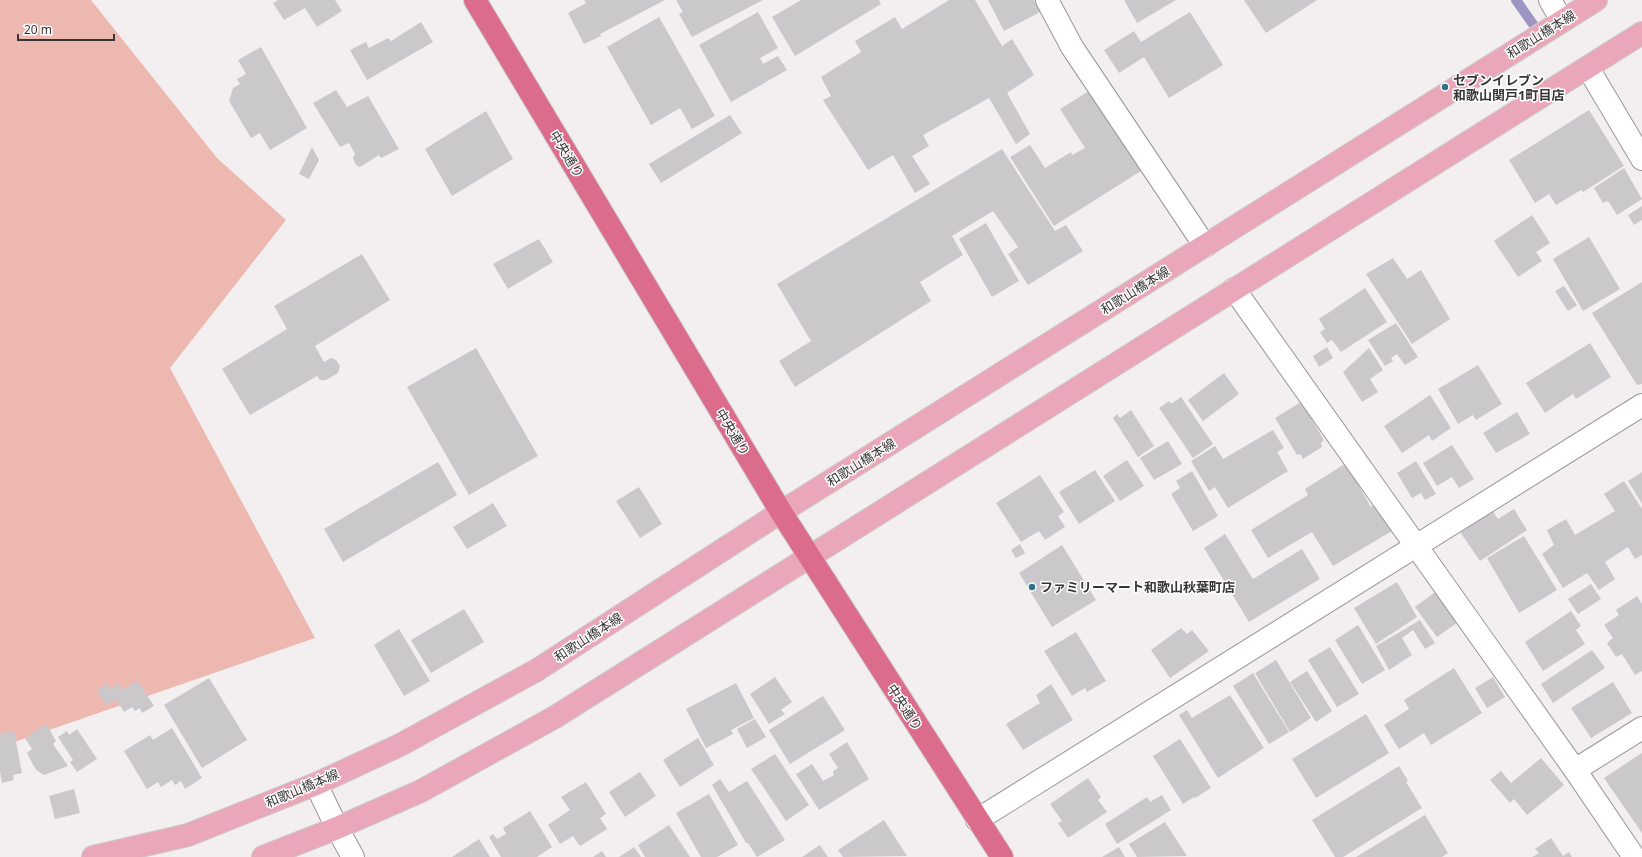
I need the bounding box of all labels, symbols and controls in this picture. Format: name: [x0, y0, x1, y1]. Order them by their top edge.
street label: 和歌山橋本線: [1503, 6, 1579, 62]
scale bar: [18, 16, 114, 42]
text: 20 m: [24, 21, 52, 38]
place label: セブンイレブン 和歌山関戸1町目店: [1453, 71, 1564, 104]
marker: セブンイレブン 和歌山関戸1町目店: [1440, 82, 1450, 92]
street label: 中央通り: [546, 127, 588, 181]
street label: 和歌山橋本線: [1097, 262, 1173, 318]
street label: 中央通り: [712, 405, 754, 459]
street label: 和歌山橋本線: [823, 434, 899, 490]
place label: ファミリーマート和歌山秋葉町店: [1040, 578, 1235, 596]
marker: ファミリーマート和歌山秋葉町店: [1027, 582, 1037, 592]
street label: 和歌山橋本線: [550, 608, 626, 666]
street label: 中央通り: [883, 680, 927, 734]
street label: 和歌山橋本線: [263, 764, 341, 812]

